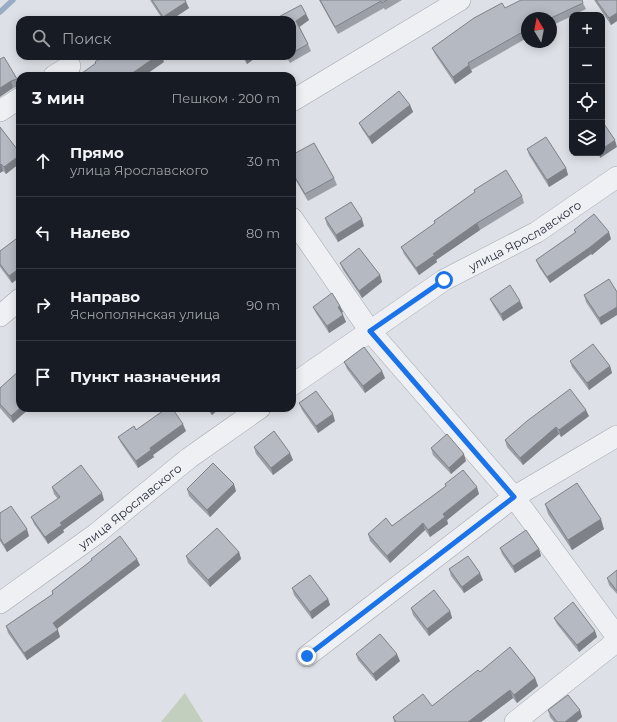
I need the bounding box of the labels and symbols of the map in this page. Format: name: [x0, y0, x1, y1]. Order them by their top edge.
north arrow: [521, 12, 557, 48]
street label: улица Ярославского: [465, 196, 584, 274]
route start: [435, 271, 453, 289]
street label: улица Ярославского: [74, 460, 184, 552]
route end: [298, 647, 316, 665]

